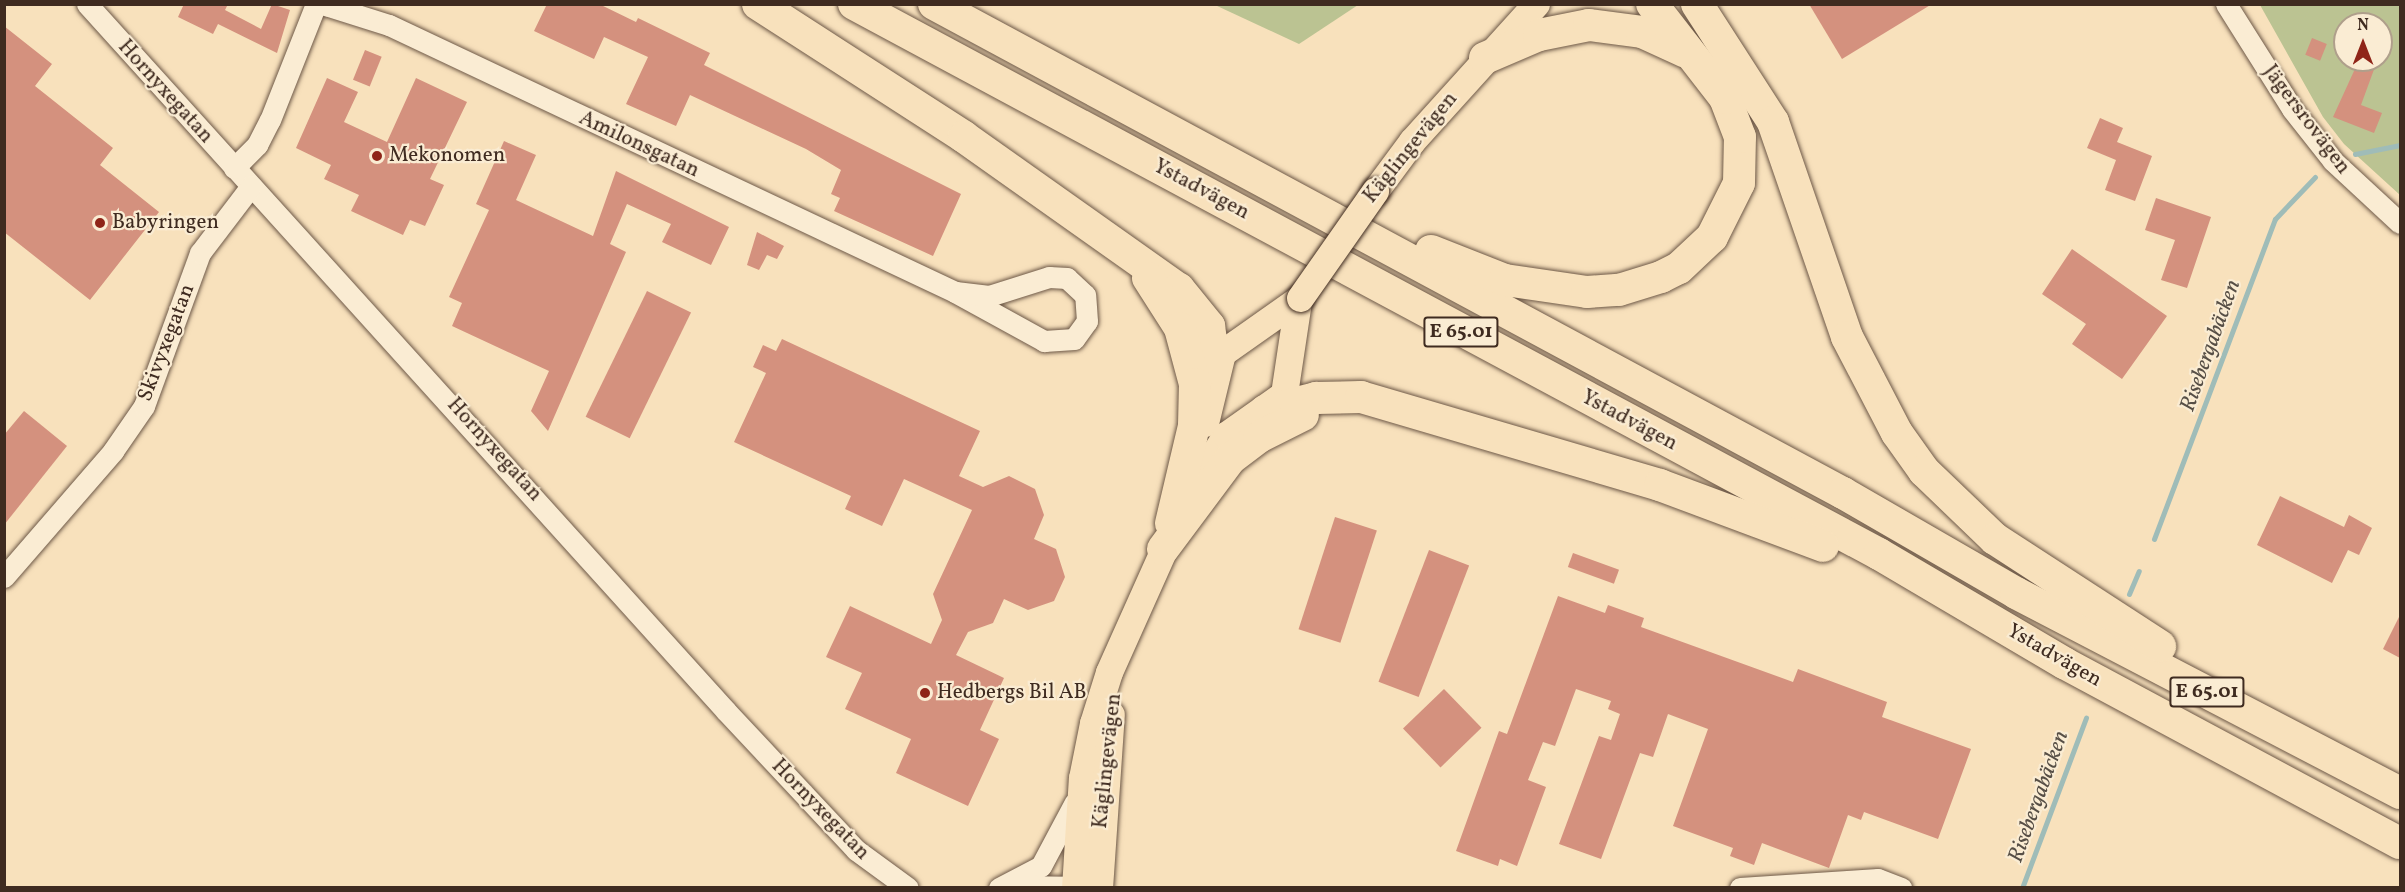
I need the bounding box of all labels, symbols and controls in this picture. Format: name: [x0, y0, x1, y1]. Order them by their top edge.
north arrow: [2333, 12, 2393, 72]
text: N: [2357, 15, 2369, 37]
street label: Hornyxegatan: [112, 35, 218, 149]
street label: Jägersrovägen: [2257, 60, 2355, 180]
street label: Käglingevägen: [1358, 87, 1464, 209]
street label: Amilonsgatan: [575, 106, 703, 184]
place label: Mekonomen: [389, 143, 505, 169]
marker: Mekonomen: [370, 149, 384, 163]
street label: Ystadvägen: [1149, 154, 1253, 226]
place label: Babyringen: [112, 210, 219, 236]
marker: Babyringen: [93, 216, 107, 230]
water label: Risebergabäcken: [2175, 277, 2247, 415]
street label: Skivyxegatan: [133, 281, 201, 405]
road number: E 65.01: [1422, 315, 1500, 349]
street label: Ystadvägen: [1577, 385, 1681, 457]
street label: Hornyxegatan: [441, 393, 547, 507]
street label: Ystadvägen: [2002, 619, 2106, 693]
road number: E 65.01: [2168, 675, 2246, 709]
place label: Hedbergs Bil AB: [937, 680, 1087, 706]
marker: Hedbergs Bil AB: [918, 686, 932, 700]
street label: Käglingevägen: [1088, 692, 1128, 830]
water label: Risebergabäcken: [2003, 728, 2075, 866]
street label: Hornyxegatan: [766, 754, 874, 866]

